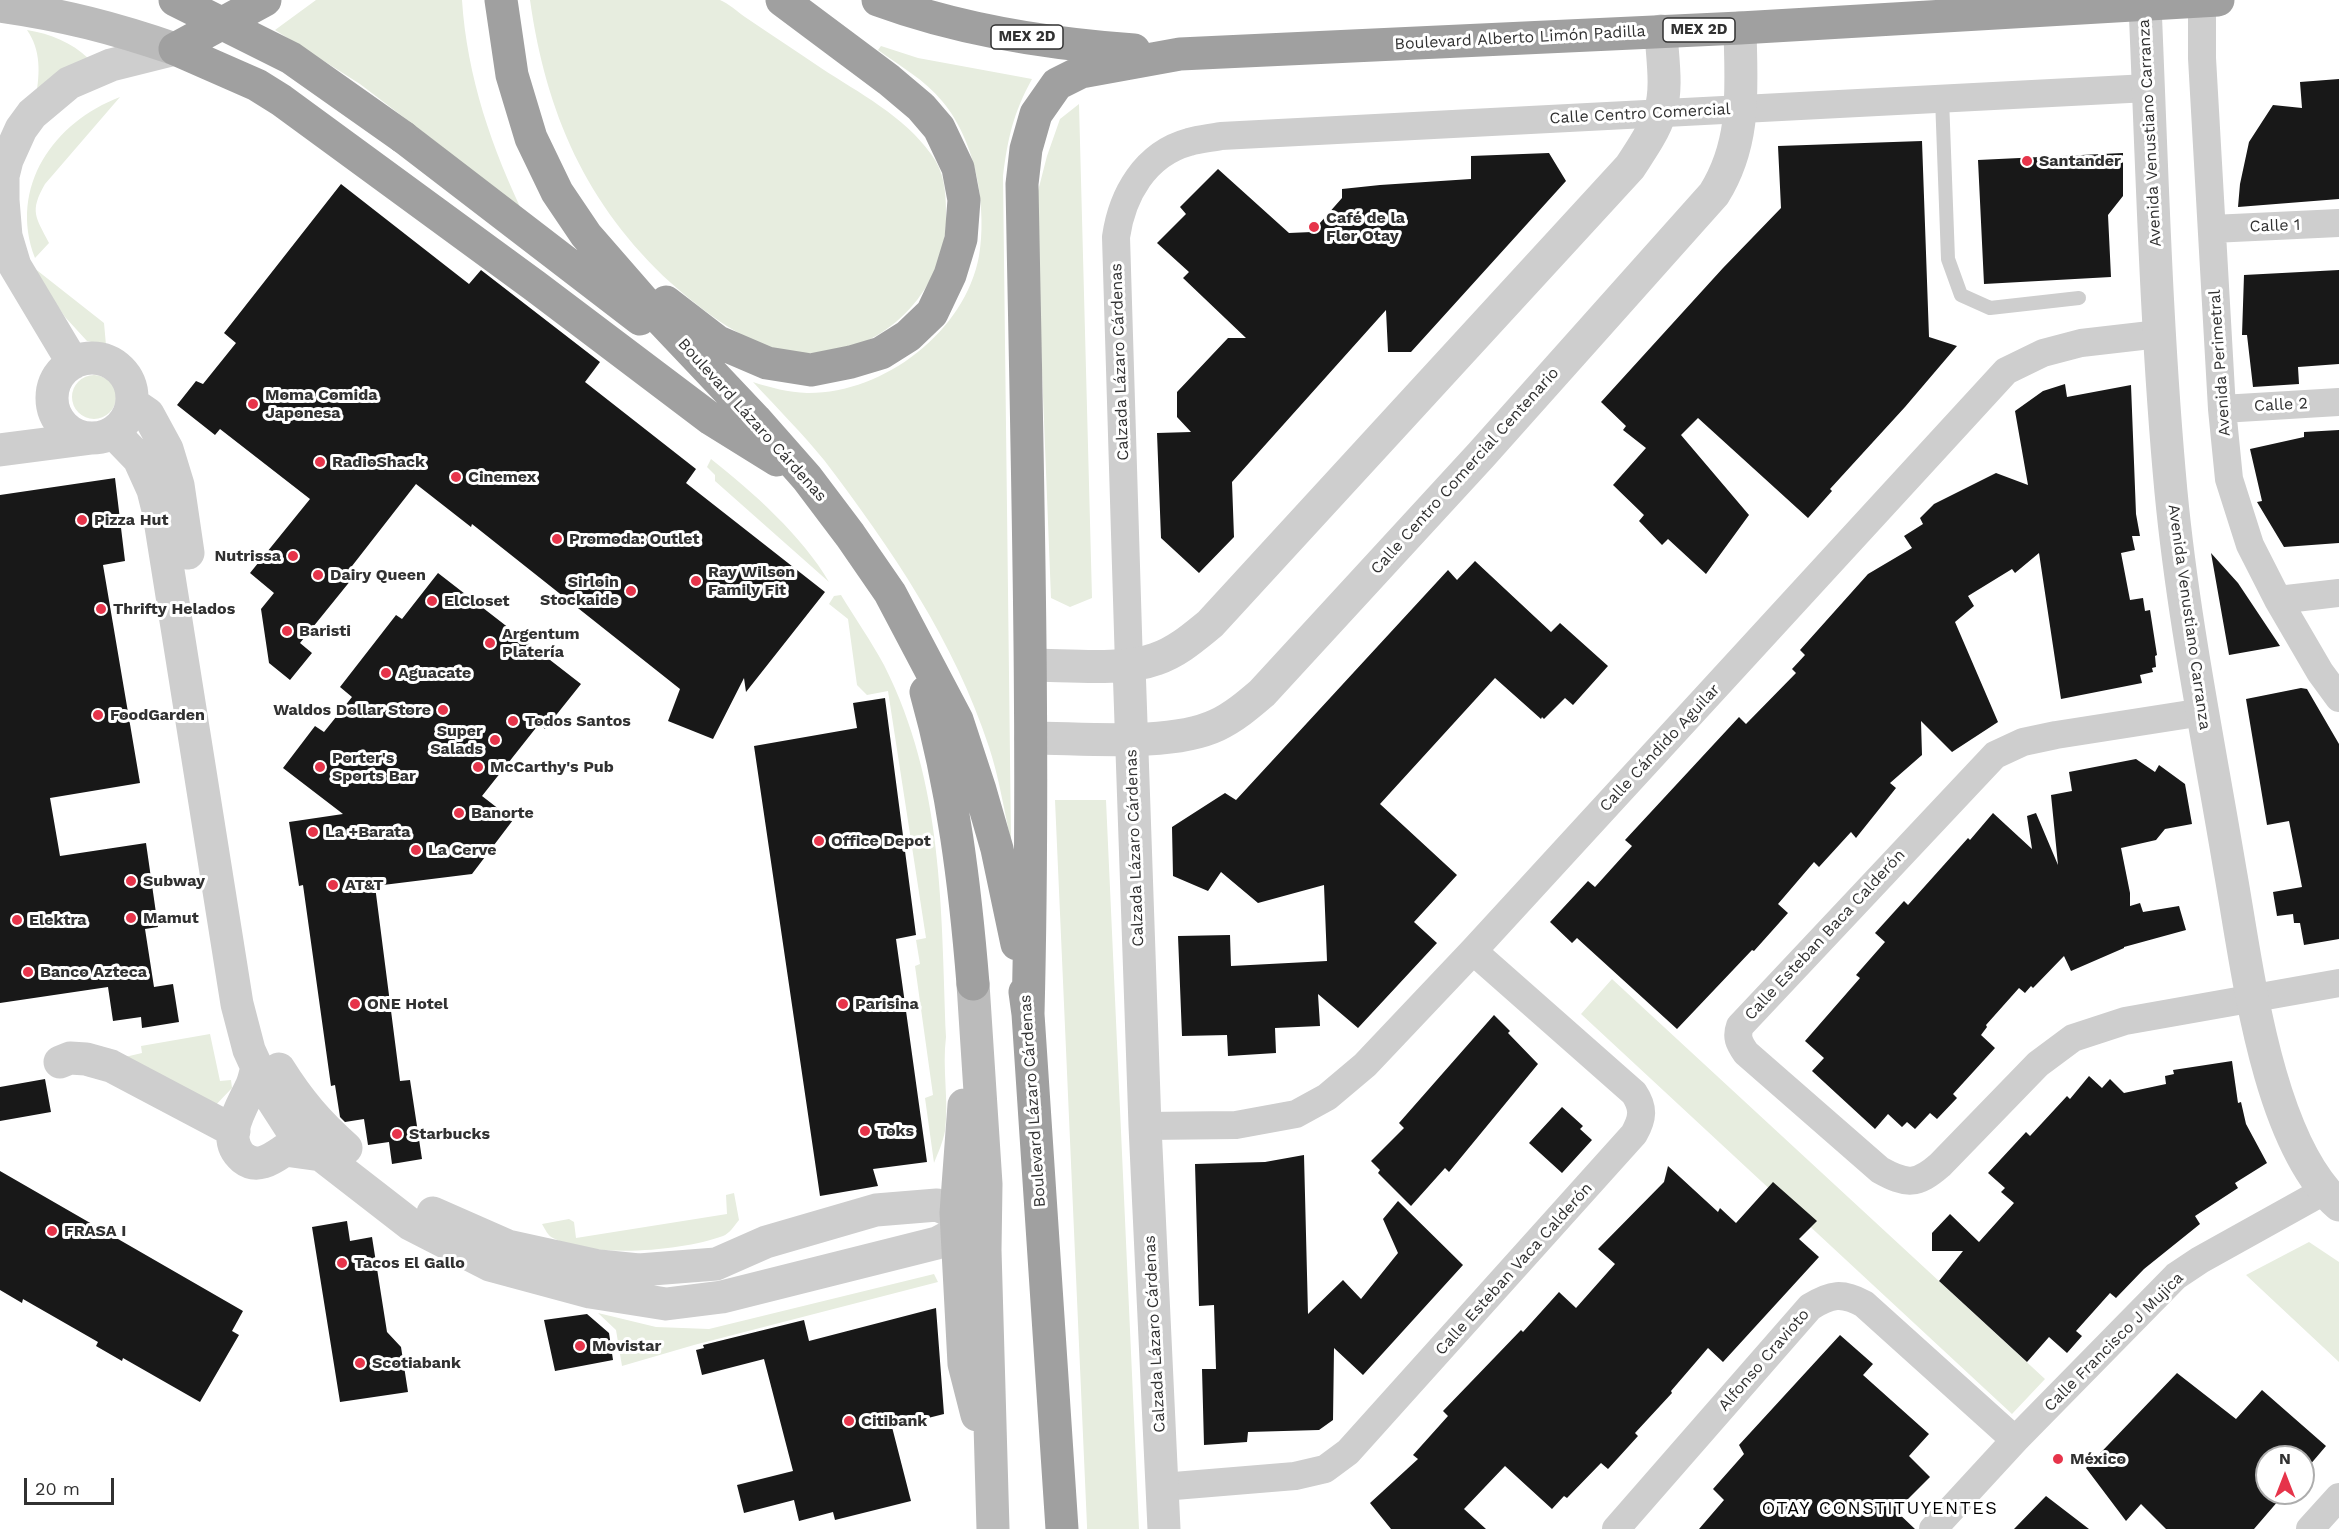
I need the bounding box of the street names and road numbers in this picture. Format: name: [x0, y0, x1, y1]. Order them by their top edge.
road number: MEX 2D: [1663, 18, 1735, 42]
street label: Avenida Venustiano Carranza: [2134, 19, 2166, 247]
street label: Boulevard Alberto Limón Padilla: [1394, 22, 1646, 54]
road number: MEX 2D: [991, 25, 1063, 49]
street label: Calle Centro Comercial: [1549, 100, 1731, 128]
street label: Calle 1: [2249, 216, 2301, 236]
street label: Calzada Lázaro Cárdenas: [1107, 263, 1133, 461]
street label: Avenida Perimetral: [2205, 289, 2235, 437]
street label: Boulevard Lázaro Cárdenas: [674, 334, 830, 506]
street label: Calle Centro Comercial Centenario: [1367, 364, 1563, 578]
street label: Calle 2: [2254, 394, 2308, 416]
street label: Avenida Venustiano Carranza: [2164, 503, 2214, 731]
street label: Calle Cándido Aguilar: [1596, 680, 1724, 816]
street label: Calzada Lázaro Cárdenas: [1122, 749, 1148, 947]
street label: Calle Esteban Baca Calderón: [1741, 846, 1909, 1024]
street label: Boulevard Lázaro Cárdenas: [1016, 994, 1050, 1208]
street label: Calle Esteban Vaca Calderón: [1431, 1179, 1597, 1359]
street label: Calzada Lázaro Cárdenas: [1140, 1235, 1170, 1433]
street label: Calle Francisco J Mujica: [2040, 1268, 2188, 1416]
street label: Alfonso Cravioto: [1714, 1305, 1814, 1415]

